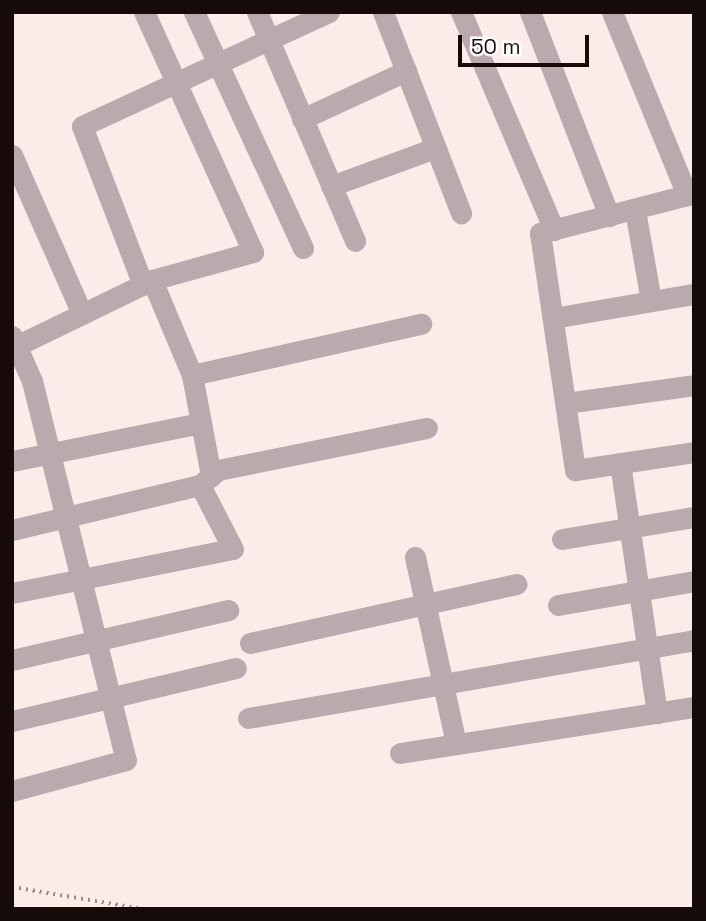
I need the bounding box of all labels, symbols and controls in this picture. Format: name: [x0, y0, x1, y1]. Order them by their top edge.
scale bar: [461, 21, 592, 65]
text: 50 m: [471, 33, 521, 60]

